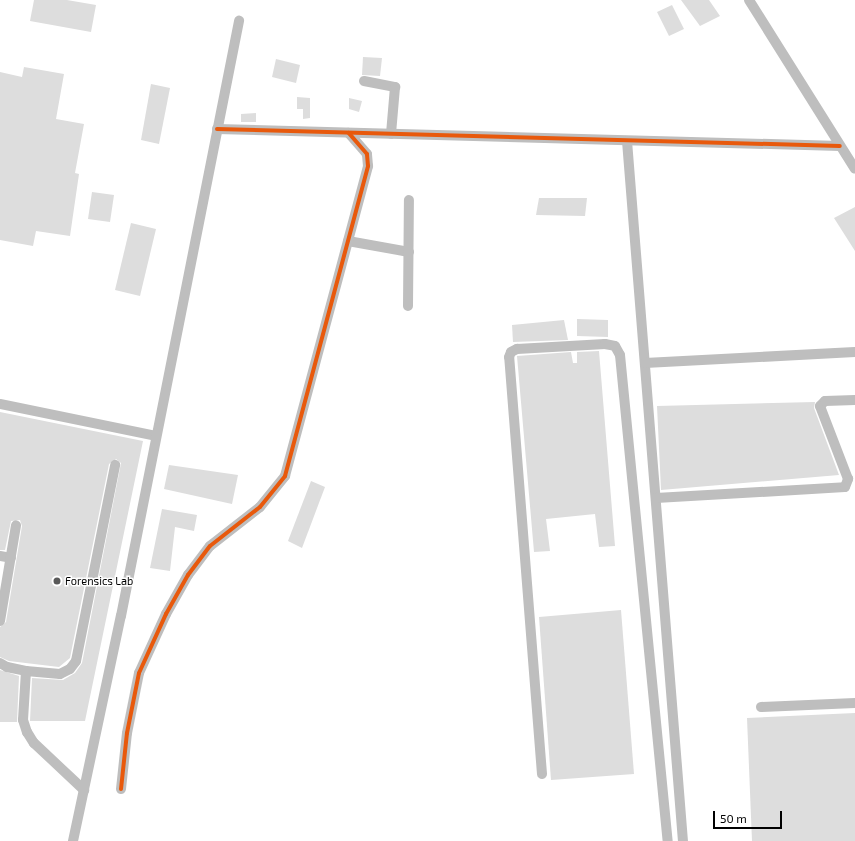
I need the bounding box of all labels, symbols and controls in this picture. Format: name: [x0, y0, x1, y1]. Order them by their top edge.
place label: Forensics Lab: [65, 574, 133, 588]
marker: Forensics Lab: [52, 576, 62, 586]
scale bar: [715, 803, 784, 829]
text: 50 m: [720, 811, 747, 825]

